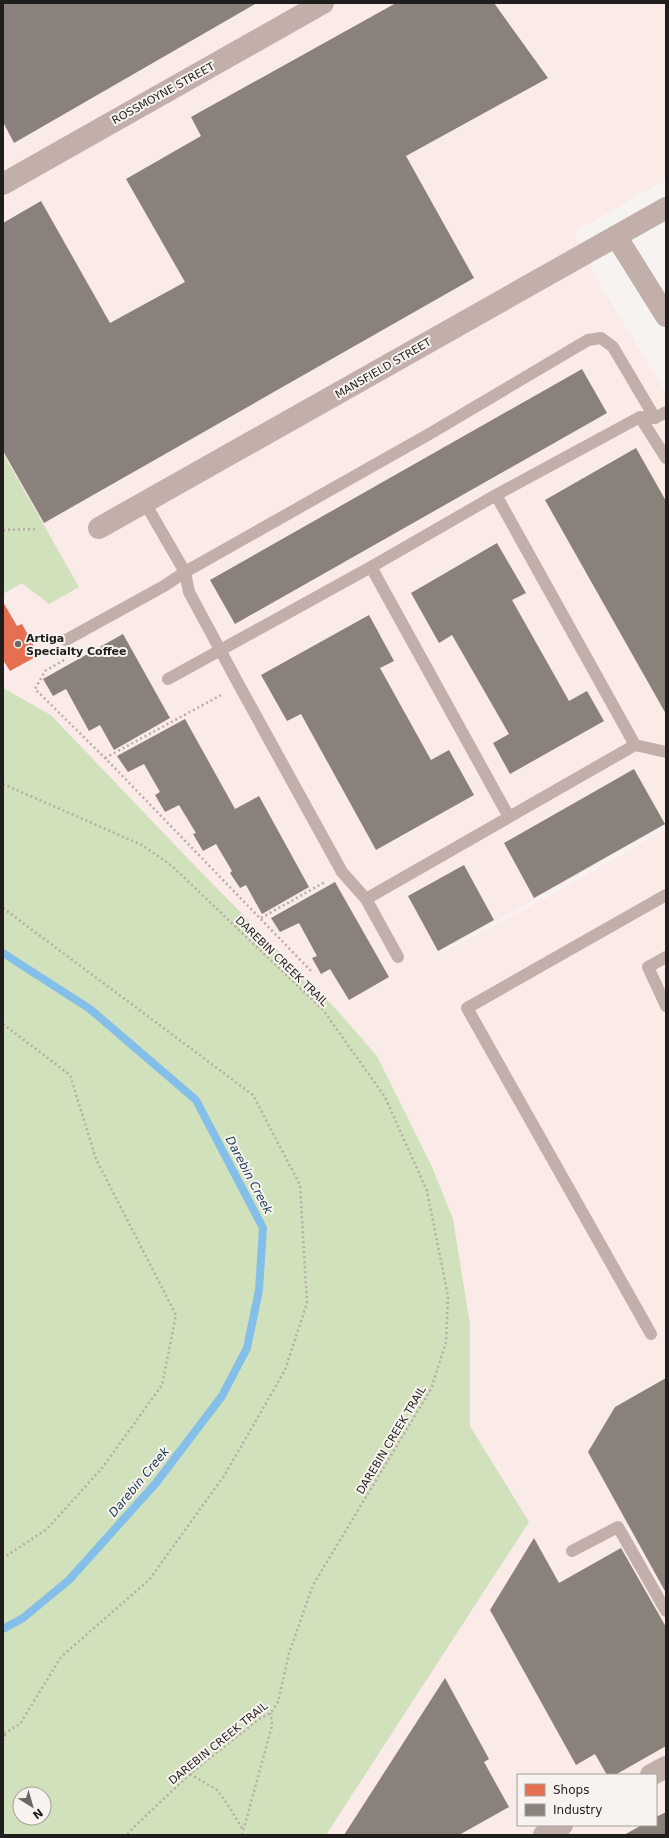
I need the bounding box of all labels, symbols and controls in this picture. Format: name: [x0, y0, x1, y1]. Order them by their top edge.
street label: ROSSMOYNE STREET: [110, 60, 217, 127]
street label: MANSFIELD STREET: [333, 335, 434, 401]
place label: Artiga Specialty Coffee: [26, 632, 126, 658]
marker: Artiga Specialty Coffee: [13, 639, 23, 649]
street label: DAREBIN CREEK TRAIL: [233, 914, 331, 1010]
water label: Darebin Creek: [223, 1134, 276, 1217]
street label: DAREBIN CREEK TRAIL: [354, 1383, 429, 1497]
water label: Darebin Creek: [106, 1444, 173, 1520]
street label: DAREBIN CREEK TRAIL: [166, 1699, 271, 1787]
legend: [517, 1774, 657, 1826]
text: Shops: [553, 1783, 589, 1797]
north arrow: [12, 1786, 52, 1826]
text: Industry: [553, 1803, 602, 1817]
text: N: [30, 1806, 45, 1822]

